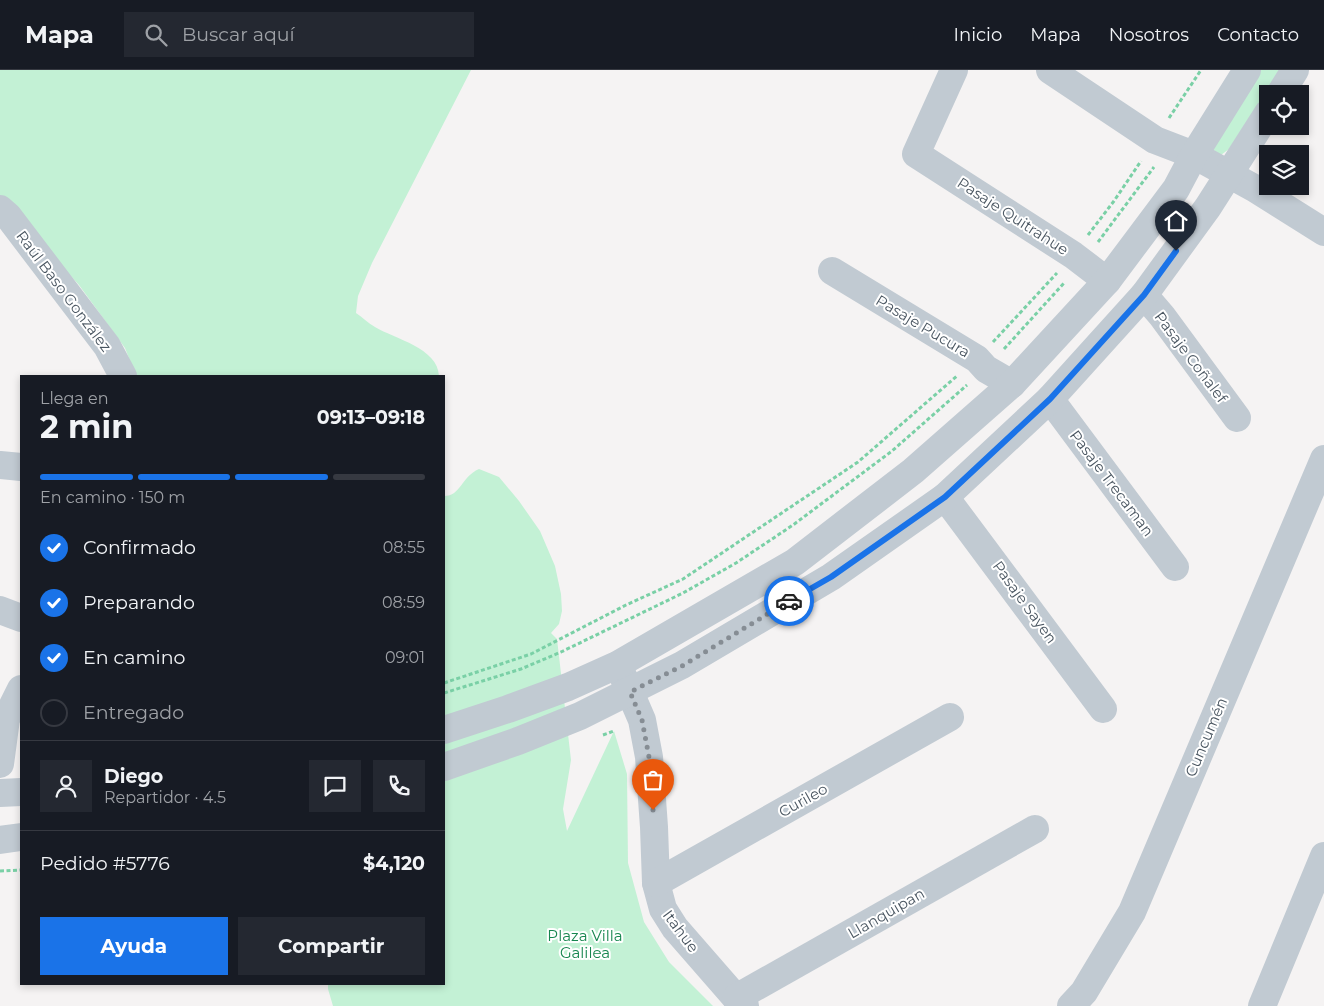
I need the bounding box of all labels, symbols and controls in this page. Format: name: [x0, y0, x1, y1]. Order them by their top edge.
search box: [124, 12, 474, 57]
text: Mapa: [25, 20, 94, 49]
icon: search: [142, 21, 170, 49]
text: Buscar aquí: [182, 23, 295, 46]
text: Inicio: [954, 24, 1002, 46]
text: Mapa: [1030, 24, 1081, 46]
text: Nosotros: [1109, 24, 1189, 46]
text: Contacto: [1217, 24, 1299, 46]
map controls: [1259, 85, 1309, 195]
button: locate: [1259, 85, 1309, 135]
button: layers: [1259, 145, 1309, 195]
street label: Pasaje Quitrahue: [954, 173, 1072, 259]
pin: [1155, 200, 1197, 251]
icon: home: [1162, 207, 1190, 235]
street label: Raúl Baso González: [12, 227, 116, 356]
street label: Pasaje Pucura: [873, 290, 973, 362]
street label: Pasaje Coñalef: [1150, 308, 1232, 407]
text: Llega en: [40, 389, 108, 408]
text: 09:13–09:18: [317, 406, 425, 429]
text: 2 min: [40, 407, 133, 446]
street label: Pasaje Trecaman: [1066, 426, 1158, 540]
text: En camino · 150 m: [40, 488, 185, 507]
icon: check: [40, 534, 68, 562]
text: Confirmado: [83, 536, 196, 559]
text: 08:55: [383, 538, 425, 557]
street label: Pasaje Sayen: [989, 557, 1061, 647]
courier: [764, 576, 814, 626]
icon: car: [775, 587, 803, 615]
icon: check: [40, 589, 68, 617]
text: Preparando: [83, 591, 195, 614]
text: 08:59: [382, 593, 425, 612]
icon: check: [40, 644, 68, 672]
text: En camino: [83, 646, 185, 669]
text: 09:01: [385, 648, 425, 667]
street label: Cuncumén: [1181, 695, 1231, 779]
text: Entregado: [83, 701, 184, 724]
pin: [632, 759, 674, 810]
button: person: [40, 760, 92, 812]
button: chat: [309, 760, 361, 812]
button: phone: [373, 760, 425, 812]
text: Diego: [104, 765, 163, 788]
icon: bag: [639, 766, 667, 794]
street label: Curileo: [775, 779, 831, 821]
text: Repartidor · 4.5: [104, 788, 226, 807]
text: Pedido #5776: [40, 852, 170, 875]
text: $4,120: [363, 852, 425, 875]
street label: Llanquipan: [844, 883, 928, 943]
street label: Itahue: [659, 906, 703, 956]
button: Ayuda: [40, 917, 228, 975]
button: Compartir: [238, 917, 425, 975]
park label: Plaza Villa Galilea: [547, 926, 623, 962]

